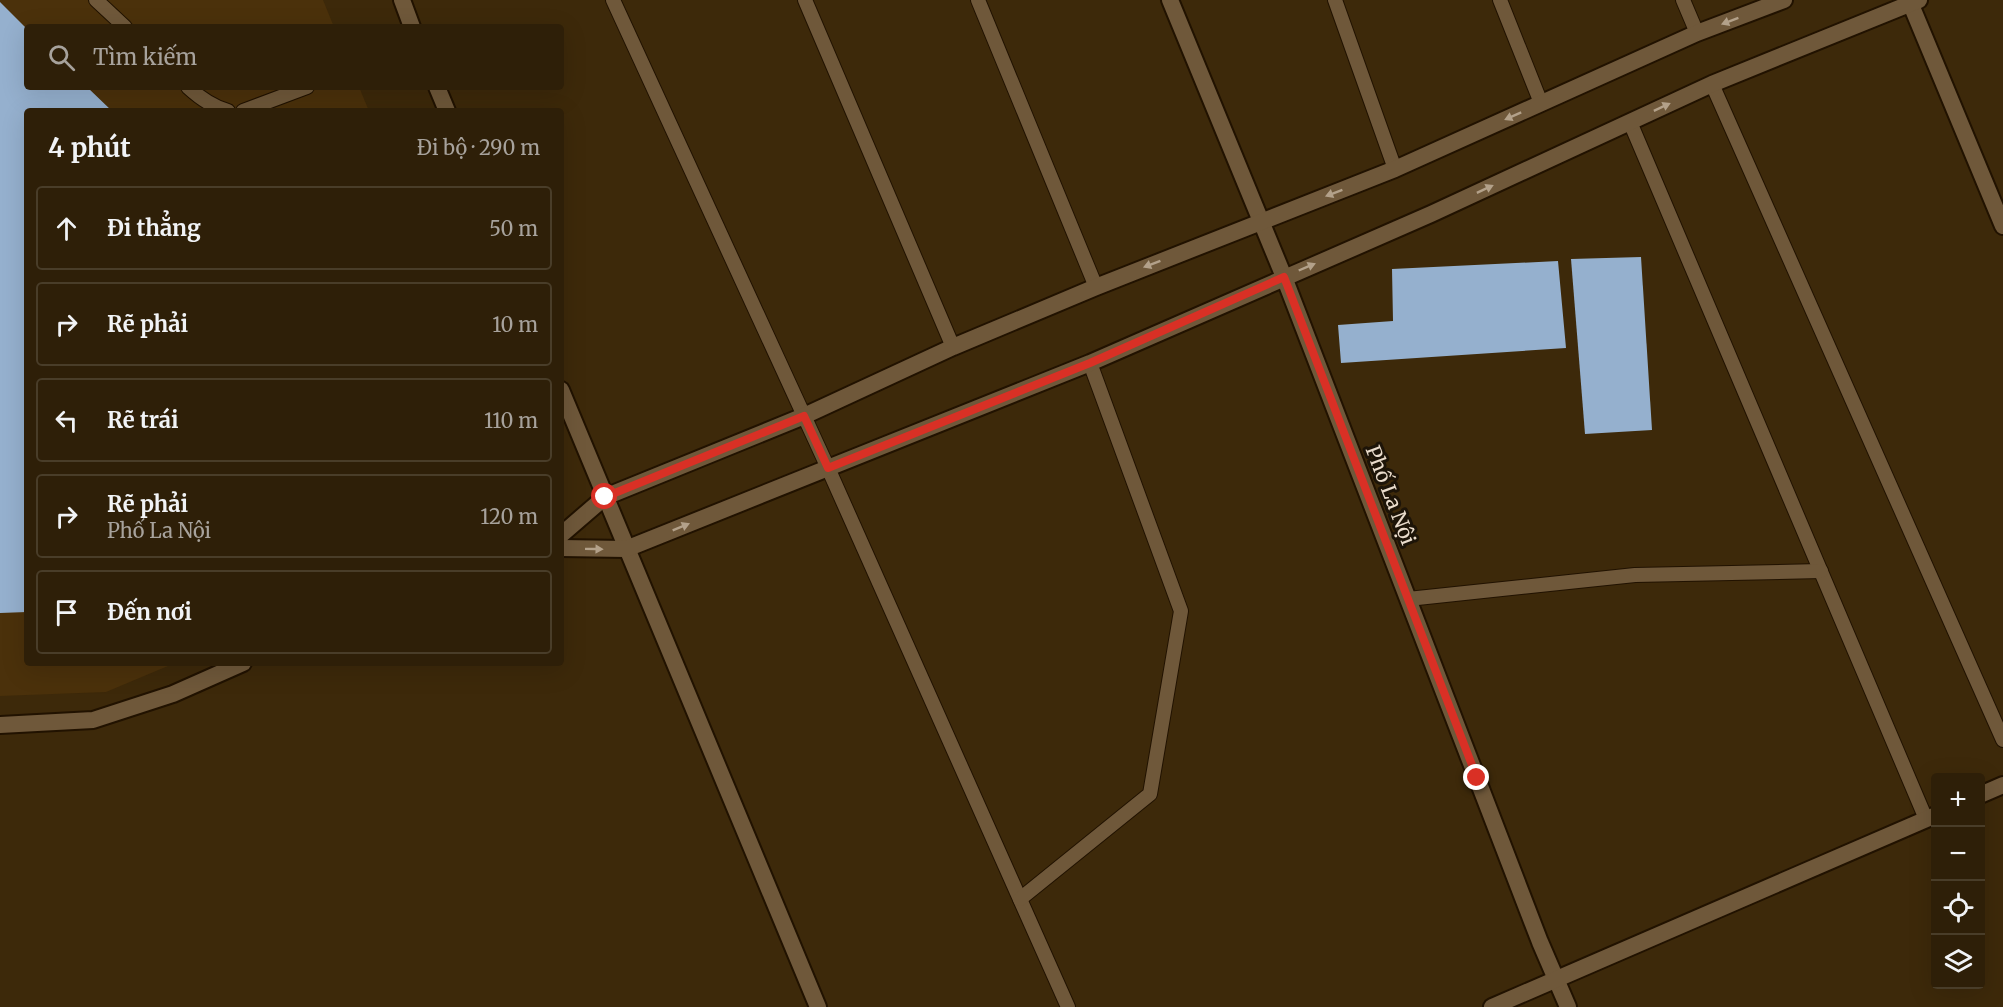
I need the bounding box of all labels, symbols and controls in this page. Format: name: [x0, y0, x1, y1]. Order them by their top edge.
one-way arrow: [1720, 16, 1738, 26]
search box: [24, 24, 564, 90]
icon: search: [45, 41, 78, 74]
text: Tìm kiếm: [93, 43, 197, 71]
one-way arrow: [1654, 102, 1671, 111]
one-way arrow: [1504, 111, 1521, 120]
text: 4 phút: [48, 131, 131, 164]
text: Đi bộ · 290 m: [417, 135, 540, 160]
one-way arrow: [1477, 184, 1494, 193]
one-way arrow: [1324, 188, 1342, 198]
icon: ahead: [50, 212, 83, 245]
text: Đi thẳng: [107, 214, 201, 242]
text: 50 m: [489, 216, 538, 241]
one-way arrow: [1143, 260, 1161, 269]
one-way arrow: [1298, 262, 1316, 272]
icon: right: [50, 308, 83, 341]
text: Rẽ phải: [107, 310, 188, 338]
text: 10 m: [492, 312, 538, 337]
icon: left: [50, 404, 83, 437]
text: Rẽ trái: [107, 406, 179, 434]
text: 110 m: [484, 408, 538, 433]
street label: Phố La Nội: [1361, 442, 1421, 548]
route start: [591, 483, 617, 509]
text: Rẽ phải: [107, 490, 188, 518]
icon: right: [50, 500, 83, 533]
text: 120 m: [480, 504, 538, 529]
text: Phố La Nội: [107, 518, 211, 543]
one-way arrow: [672, 522, 690, 532]
one-way arrow: [584, 544, 603, 553]
icon: arrive: [50, 596, 83, 629]
text: Đến nơi: [107, 598, 192, 626]
route end: [1463, 764, 1489, 790]
map controls: [1931, 773, 1985, 989]
button: +: [1931, 773, 1985, 827]
button: −: [1931, 827, 1985, 881]
button: locate: [1931, 881, 1985, 935]
button: layers: [1931, 935, 1985, 989]

